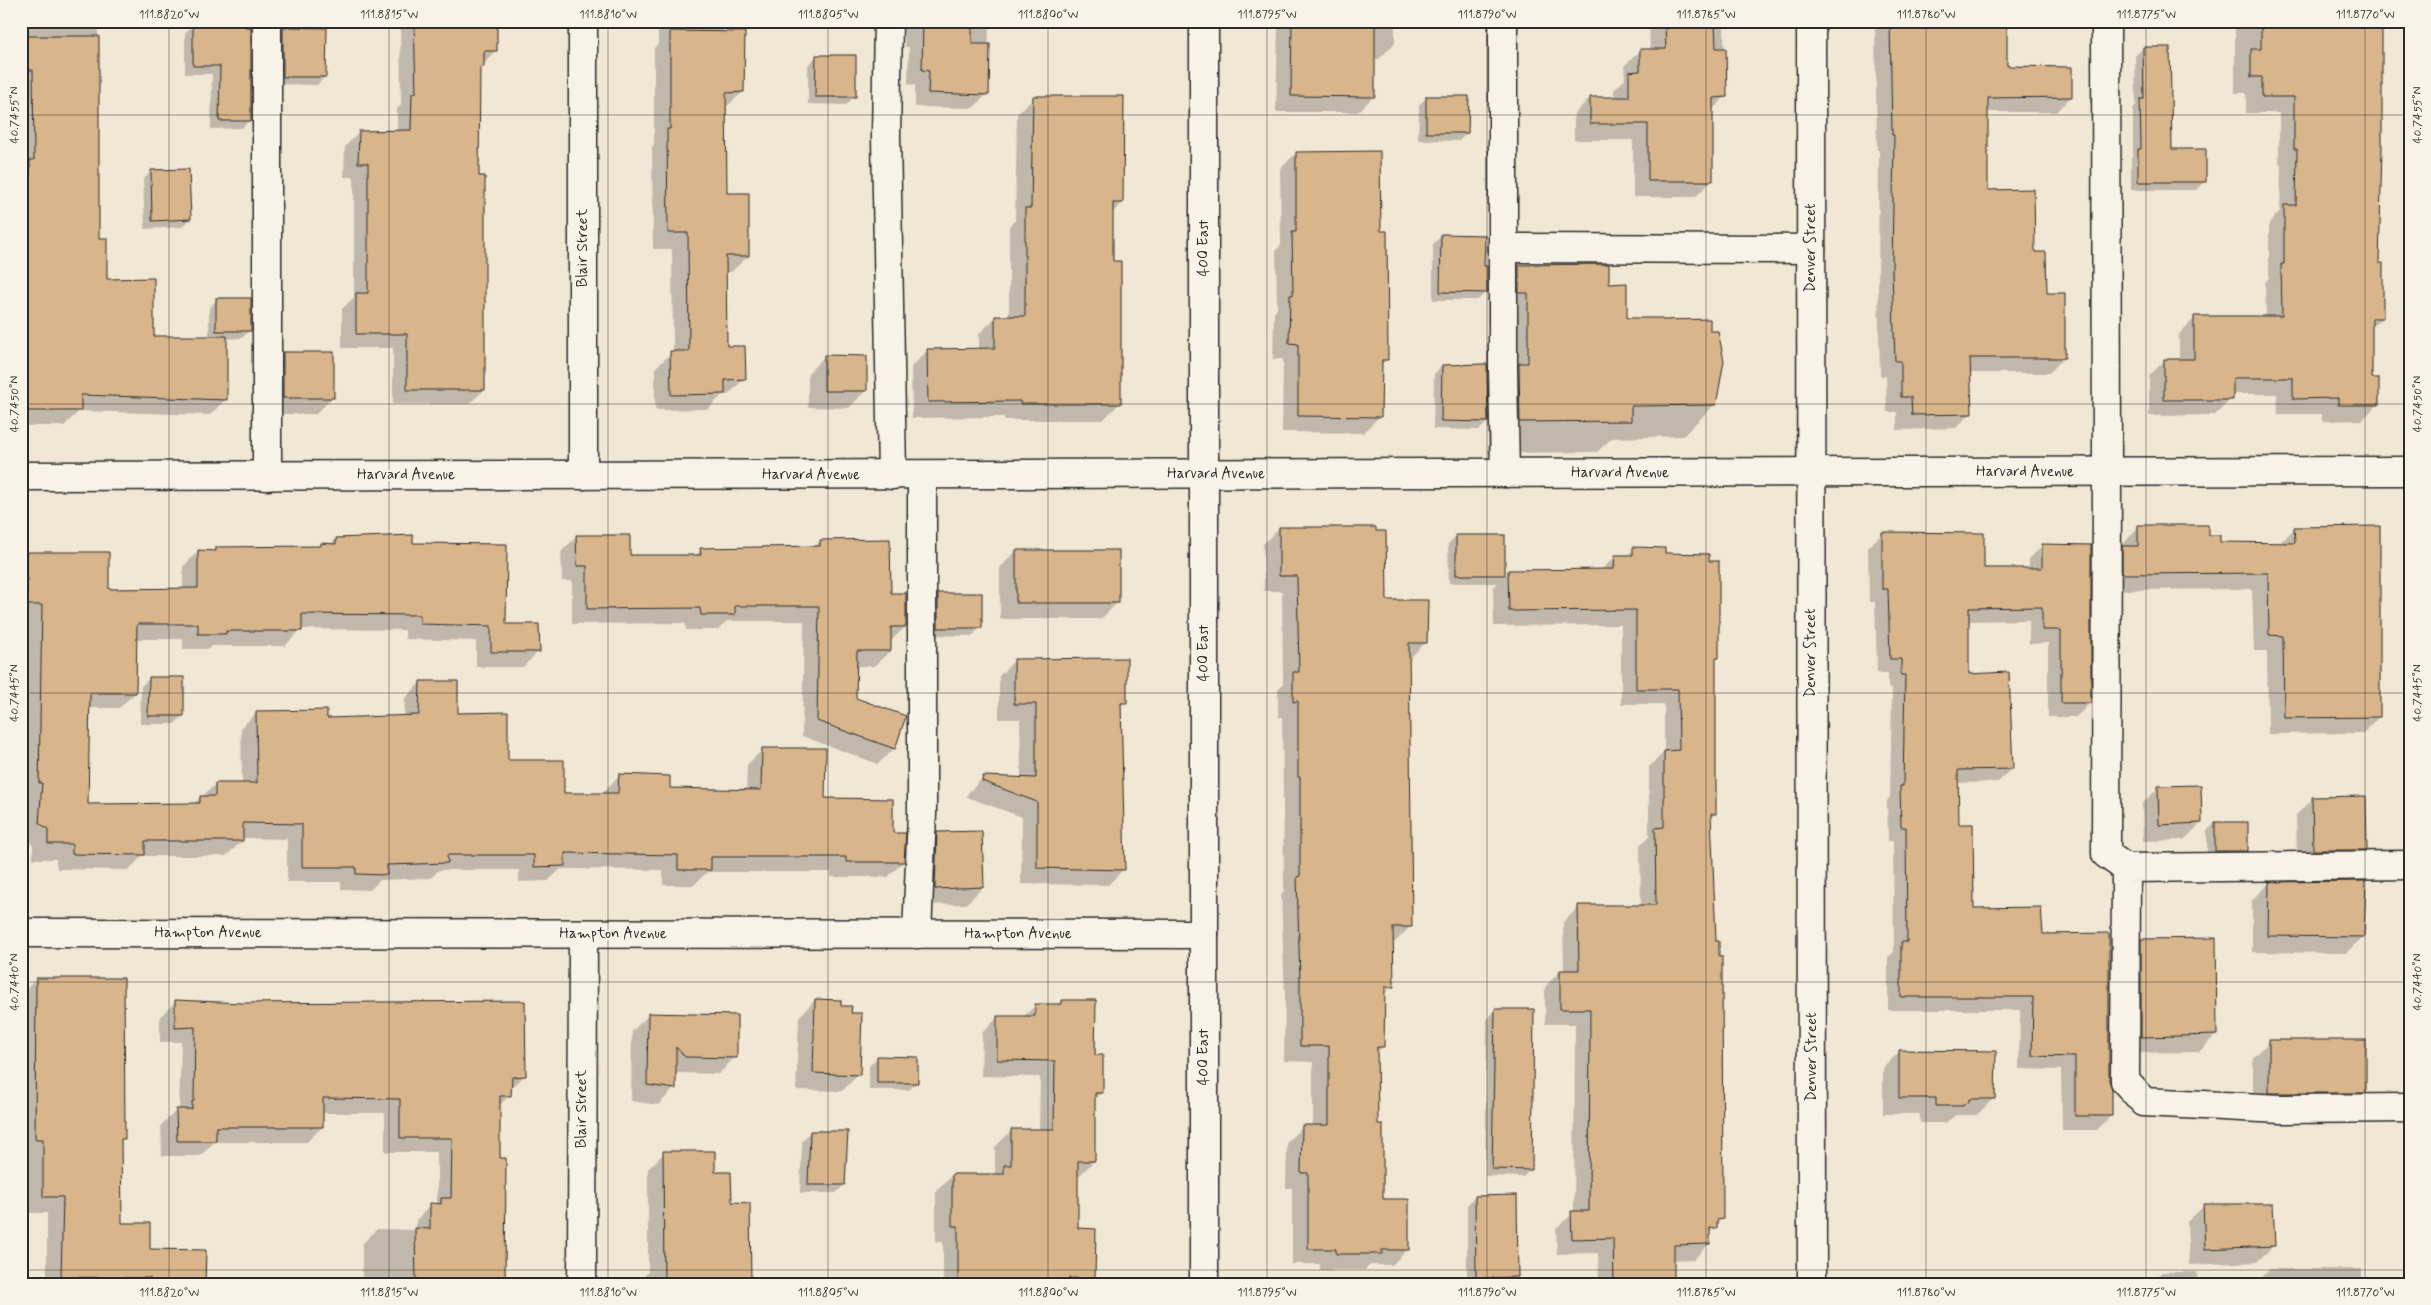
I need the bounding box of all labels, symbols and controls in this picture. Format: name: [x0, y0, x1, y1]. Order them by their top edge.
text: 111.8820°W: [139, 7, 199, 23]
text: 111.8815°W: [360, 7, 418, 23]
text: 111.8810°W: [579, 7, 637, 23]
text: 111.8805°W: [798, 7, 858, 23]
text: 111.8800°W: [1018, 7, 1078, 23]
text: 111.8795°W: [1237, 7, 1297, 23]
text: 111.8790°W: [1458, 7, 1517, 23]
text: 111.8785°W: [1676, 7, 1736, 23]
text: 111.8780°W: [1897, 7, 1956, 23]
text: 111.8775°W: [2116, 7, 2176, 23]
text: 111.8770°W: [2335, 7, 2395, 23]
text: 40.7455°N: [7, 86, 23, 144]
text: 40.7455°N: [2410, 86, 2426, 144]
street label: Denver Street: [1801, 203, 1821, 293]
street label: Blair Street: [573, 208, 593, 287]
street label: 400 East: [1194, 219, 1214, 276]
text: 40.7450°N: [7, 376, 23, 432]
text: 40.7450°N: [2410, 376, 2426, 432]
street label: Harvard Avenue: [1976, 462, 2074, 482]
street label: Harvard Avenue: [1571, 463, 1669, 483]
street label: Harvard Avenue: [1167, 464, 1265, 484]
street label: Harvard Avenue: [357, 465, 455, 485]
street label: Harvard Avenue: [762, 465, 860, 485]
street label: Denver Street: [1801, 608, 1821, 698]
street label: 400 East: [1194, 624, 1214, 681]
text: 40.7445°N: [7, 664, 23, 722]
text: 40.7445°N: [2410, 664, 2426, 722]
street label: Hampton Avenue: [154, 923, 262, 943]
street label: Hampton Avenue: [559, 924, 667, 944]
street label: Hampton Avenue: [964, 924, 1072, 944]
text: 40.7440°N: [7, 953, 23, 1011]
text: 40.7440°N: [2410, 953, 2426, 1011]
street label: Denver Street: [1802, 1012, 1822, 1102]
street label: 400 East: [1194, 1028, 1214, 1085]
street label: Blair Street: [572, 1069, 592, 1148]
text: 111.8820°W: [139, 1285, 199, 1301]
text: 111.8815°W: [360, 1285, 418, 1301]
text: 111.8810°W: [579, 1285, 637, 1301]
text: 111.8805°W: [798, 1285, 858, 1301]
text: 111.8800°W: [1018, 1285, 1078, 1301]
text: 111.8795°W: [1237, 1285, 1297, 1301]
text: 111.8790°W: [1458, 1285, 1517, 1301]
text: 111.8785°W: [1676, 1285, 1736, 1301]
text: 111.8780°W: [1897, 1285, 1956, 1301]
text: 111.8775°W: [2116, 1285, 2176, 1301]
text: 111.8770°W: [2335, 1285, 2395, 1301]

